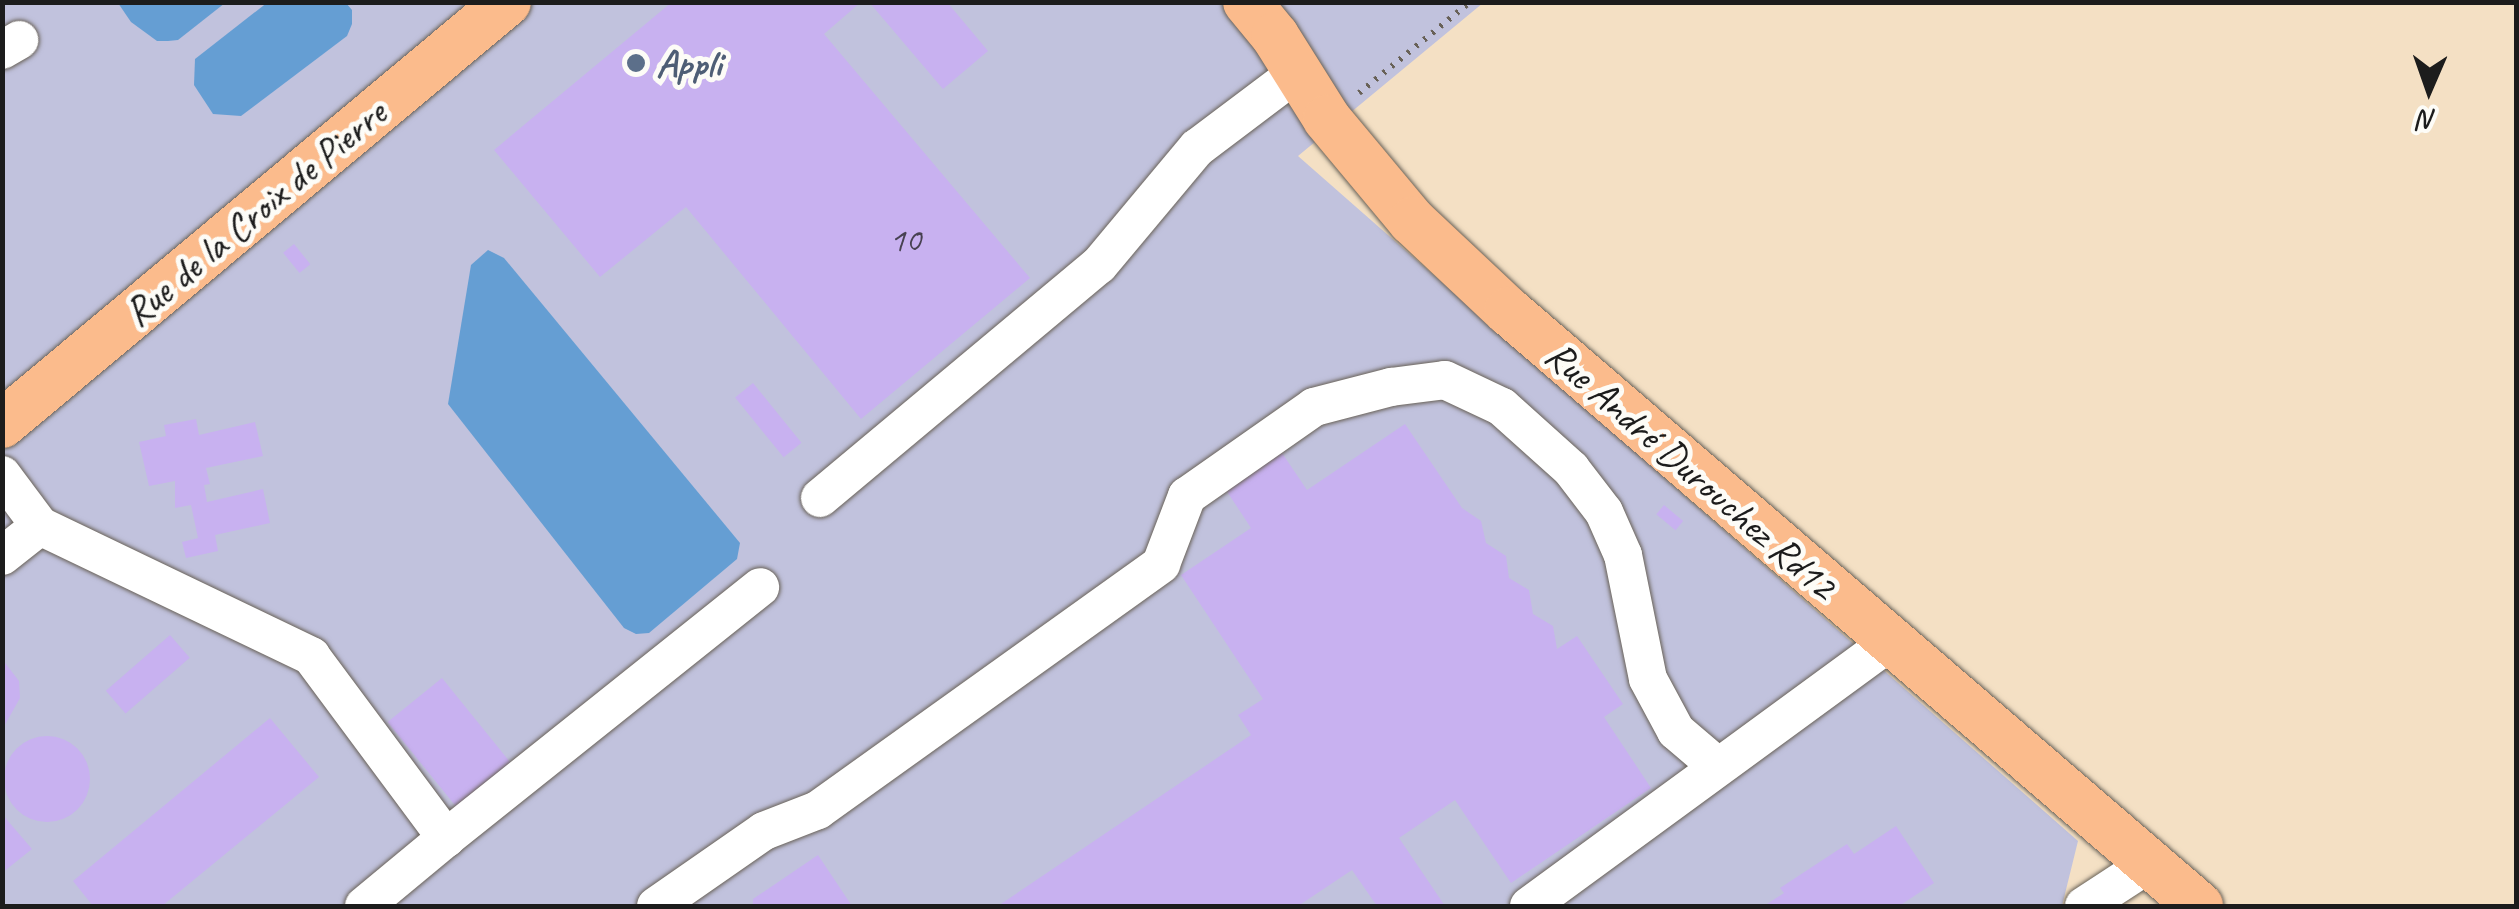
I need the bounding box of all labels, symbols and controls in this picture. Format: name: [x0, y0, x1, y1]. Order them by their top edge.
place label: Appli: [656, 39, 722, 87]
north arrow: [2379, 40, 2479, 140]
marker: Appli: [625, 52, 647, 74]
street label: Rue de la Croix de Pierre: [114, 89, 396, 337]
text: N: [2419, 103, 2437, 138]
house number: 10: [889, 219, 921, 261]
street label: Rue André Durouchez Rd12: [1536, 331, 1846, 609]

